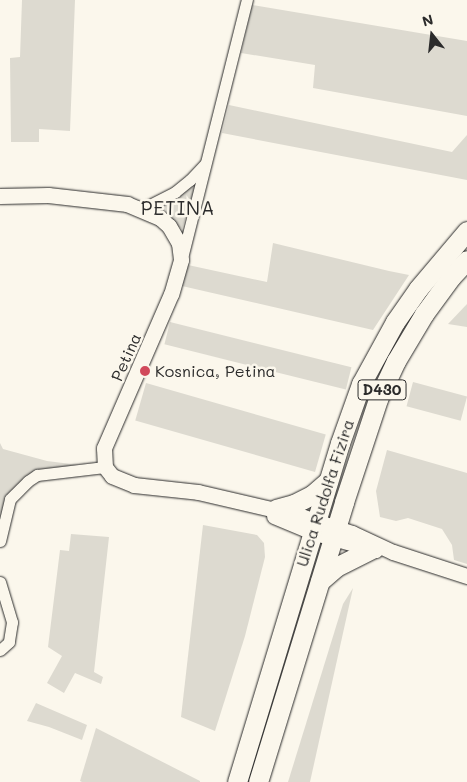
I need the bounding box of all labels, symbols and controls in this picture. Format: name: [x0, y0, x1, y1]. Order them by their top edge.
north arrow: [407, 10, 457, 60]
text: N: [420, 10, 435, 31]
district label: PETINA: [140, 197, 216, 219]
street label: Petina: [107, 330, 145, 384]
place label: Kosnica, Petina: [155, 361, 275, 381]
marker: Kosnica, Petina: [139, 365, 151, 377]
road number: D430: [357, 378, 407, 402]
street label: Ulica Rudolfa Fizira: [292, 417, 358, 569]

